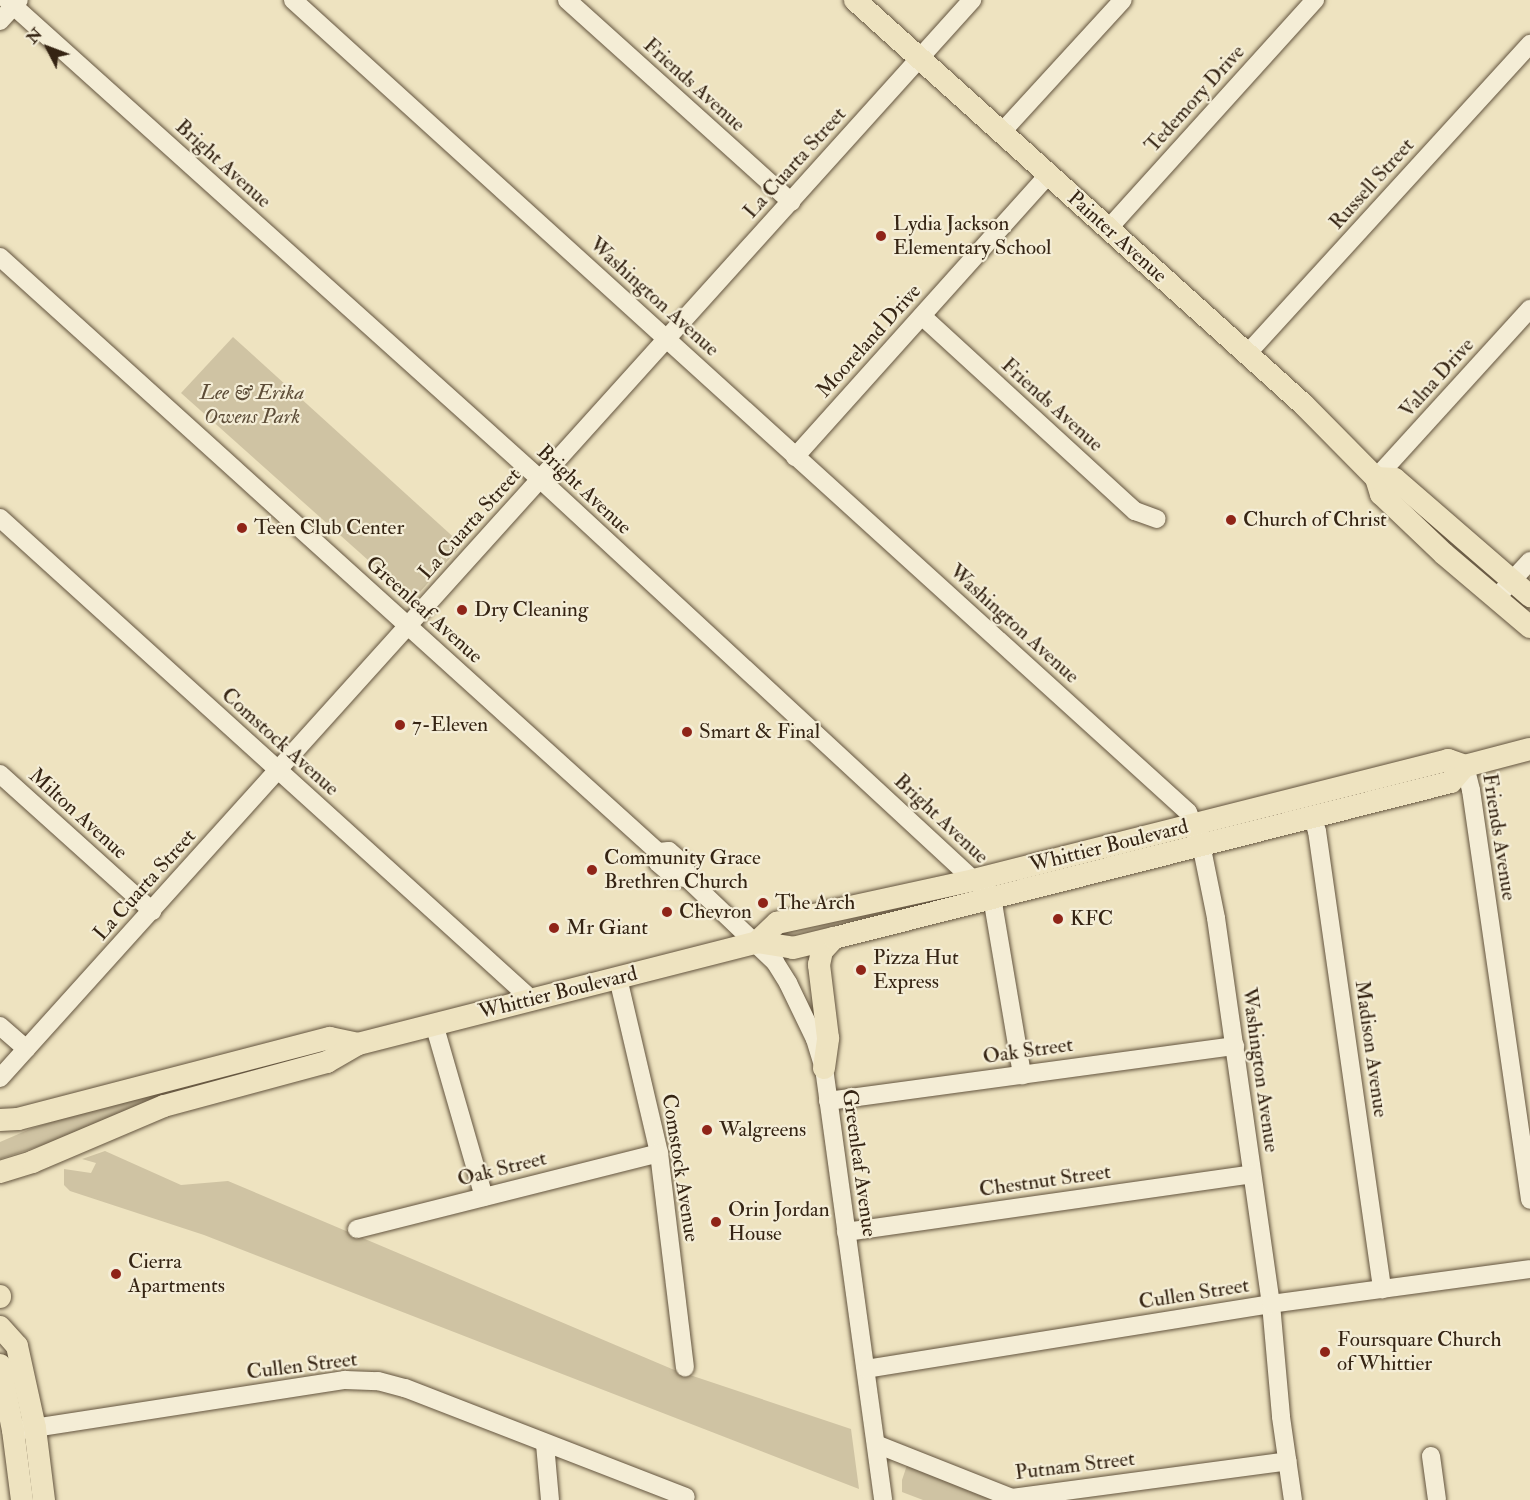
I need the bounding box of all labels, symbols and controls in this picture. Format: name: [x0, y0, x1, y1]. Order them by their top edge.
north arrow: [18, 18, 78, 78]
text: N: [22, 24, 47, 48]
street label: Friends Avenue: [638, 33, 750, 137]
street label: Tedemory Drive: [1140, 40, 1250, 158]
street label: La Cuarta Street: [738, 102, 852, 224]
street label: Bright Avenue: [170, 114, 276, 214]
street label: Russell Street: [1324, 133, 1420, 235]
street label: Painter Avenue: [1062, 186, 1172, 288]
place label: Lydia Jackson Elementary School: [893, 211, 1051, 261]
marker: Lydia Jackson Elementary School: [874, 229, 888, 243]
street label: Washington Avenue: [584, 232, 724, 362]
street label: Mooreland Drive: [811, 279, 927, 403]
street label: Valna Drive: [1394, 333, 1480, 423]
street label: Friends Avenue: [996, 353, 1108, 457]
park label: Lee & Erika Owens Park: [200, 380, 304, 430]
street label: Bright Avenue: [531, 440, 637, 540]
street label: La Cuarta Street: [413, 463, 527, 585]
place label: Church of Christ: [1243, 507, 1387, 533]
marker: Church of Christ: [1224, 513, 1238, 527]
place label: Teen Club Center: [254, 515, 404, 541]
marker: Teen Club Center: [235, 521, 249, 535]
street label: Greenleaf Avenue: [360, 551, 488, 669]
street label: Washington Avenue: [944, 559, 1084, 689]
place label: Dry Cleaning: [474, 597, 588, 623]
marker: Dry Cleaning: [455, 603, 469, 617]
street label: Comstock Avenue: [216, 683, 344, 801]
place label: 7-Eleven: [412, 712, 488, 738]
marker: 7-Eleven: [393, 718, 407, 732]
place label: Smart & Final: [699, 719, 820, 745]
marker: Smart & Final: [680, 725, 694, 739]
street label: Milton Avenue: [23, 763, 133, 865]
street label: Bright Avenue: [888, 769, 994, 869]
street label: Friends Avenue: [1477, 772, 1521, 902]
street label: Whittier Boulevard: [1027, 814, 1191, 878]
street label: La Cuarta Street: [88, 824, 202, 946]
place label: Community Grace Brethren Church: [604, 845, 761, 895]
marker: Community Grace Brethren Church: [585, 863, 599, 877]
place label: The Arch: [775, 890, 855, 916]
marker: The Arch: [756, 896, 770, 910]
place label: Chevron: [679, 899, 752, 925]
marker: Chevron: [660, 905, 674, 919]
place label: KFC: [1070, 906, 1113, 932]
marker: KFC: [1051, 912, 1065, 926]
place label: Mr Giant: [566, 915, 648, 941]
marker: Mr Giant: [547, 921, 561, 935]
place label: Pizza Hut Express: [873, 945, 959, 995]
street label: Whittier Boulevard: [476, 961, 640, 1025]
marker: Pizza Hut Express: [854, 963, 868, 977]
street label: Madison Avenue: [1349, 979, 1393, 1119]
street label: Washington Avenue: [1236, 986, 1284, 1154]
street label: Oak Street: [981, 1032, 1075, 1070]
street label: Greenleaf Avenue: [836, 1088, 882, 1238]
street label: Comstock Avenue: [656, 1092, 704, 1244]
place label: Walgreens: [719, 1117, 806, 1143]
marker: Walgreens: [700, 1123, 714, 1137]
street label: Oak Street: [455, 1146, 549, 1192]
street label: Chestnut Street: [978, 1159, 1112, 1203]
place label: Orin Jordan House: [728, 1197, 829, 1247]
marker: Orin Jordan House: [709, 1215, 723, 1229]
place label: Cierra Apartments: [128, 1249, 225, 1299]
marker: Cierra Apartments: [109, 1267, 123, 1281]
street label: Cullen Street: [1137, 1273, 1251, 1315]
place label: Foursquare Church of Whittier: [1337, 1327, 1501, 1377]
marker: Foursquare Church of Whittier: [1318, 1345, 1332, 1359]
street label: Cullen Street: [245, 1347, 359, 1385]
street label: Putnam Street: [1014, 1446, 1136, 1486]

